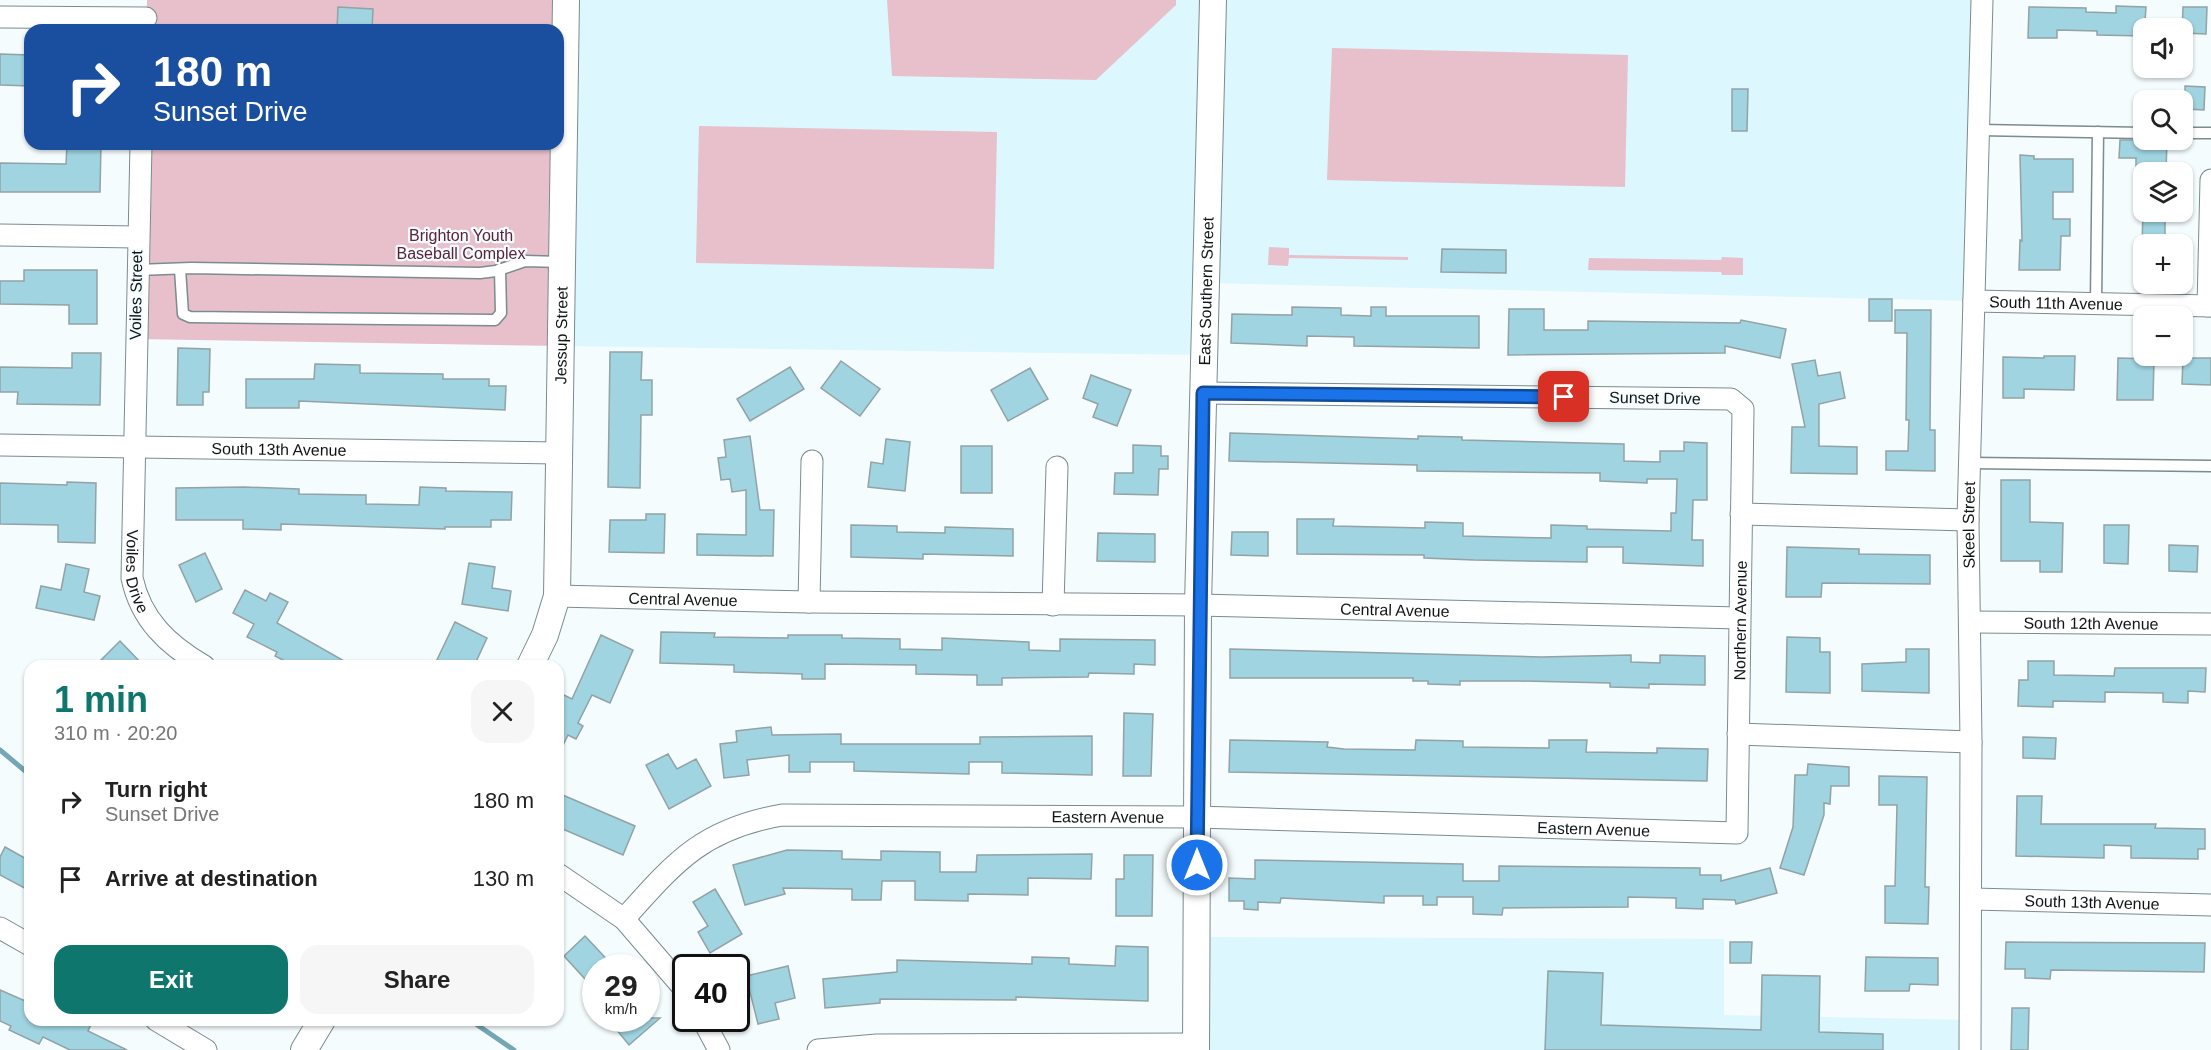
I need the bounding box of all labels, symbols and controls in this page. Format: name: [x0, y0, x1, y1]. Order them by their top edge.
map controls: [2133, 18, 2193, 366]
button: sound: [2133, 18, 2193, 78]
icon: right: [54, 48, 132, 126]
text: 180 m: [153, 48, 272, 95]
button: search: [2133, 90, 2193, 150]
text: Sunset Drive: [153, 97, 308, 127]
button: layers: [2133, 162, 2193, 222]
street label: East Southern Street: [1195, 216, 1216, 366]
park label: Brighton Youth Baseball Complex: [397, 227, 525, 262]
button: +: [2133, 234, 2193, 294]
street label: Voiles Street: [127, 249, 145, 340]
street label: Jessup Street: [552, 286, 570, 384]
street label: South 11th Avenue: [1989, 293, 2123, 313]
button: −: [2133, 306, 2193, 366]
pin: [1538, 371, 1589, 422]
icon: arrive: [1547, 380, 1580, 413]
street label: Sunset Drive: [1609, 389, 1701, 407]
street label: South 13th Avenue: [211, 440, 347, 458]
street label: Skeel Street: [1959, 481, 1978, 569]
street label: Voiles Drive: [123, 529, 152, 616]
street label: Northern Avenue: [1731, 560, 1749, 680]
street label: Central Avenue: [628, 589, 738, 609]
street label: Central Avenue: [1340, 600, 1450, 620]
street label: South 12th Avenue: [2023, 614, 2159, 632]
text: 1 min: [54, 679, 148, 720]
button: close: [471, 680, 534, 743]
text: 310 m · 20:20: [54, 722, 177, 744]
text: Turn right: [105, 777, 207, 802]
icon: right: [54, 785, 87, 818]
text: 180 m: [473, 788, 534, 813]
text: Sunset Drive: [105, 803, 220, 825]
street label: Eastern Avenue: [1051, 808, 1164, 825]
street label: Eastern Avenue: [1537, 819, 1650, 839]
position arrow: [1165, 833, 1229, 897]
icon: arrive: [54, 863, 87, 896]
text: Arrive at destination: [105, 866, 318, 891]
text: 130 m: [473, 866, 534, 891]
street label: South 13th Avenue: [2024, 892, 2160, 912]
button: Exit: [54, 945, 288, 1014]
button: Share: [300, 945, 534, 1014]
speed limit sign: 40: [672, 954, 750, 1032]
text: 29: [604, 969, 638, 1002]
text: km/h: [605, 1000, 637, 1017]

